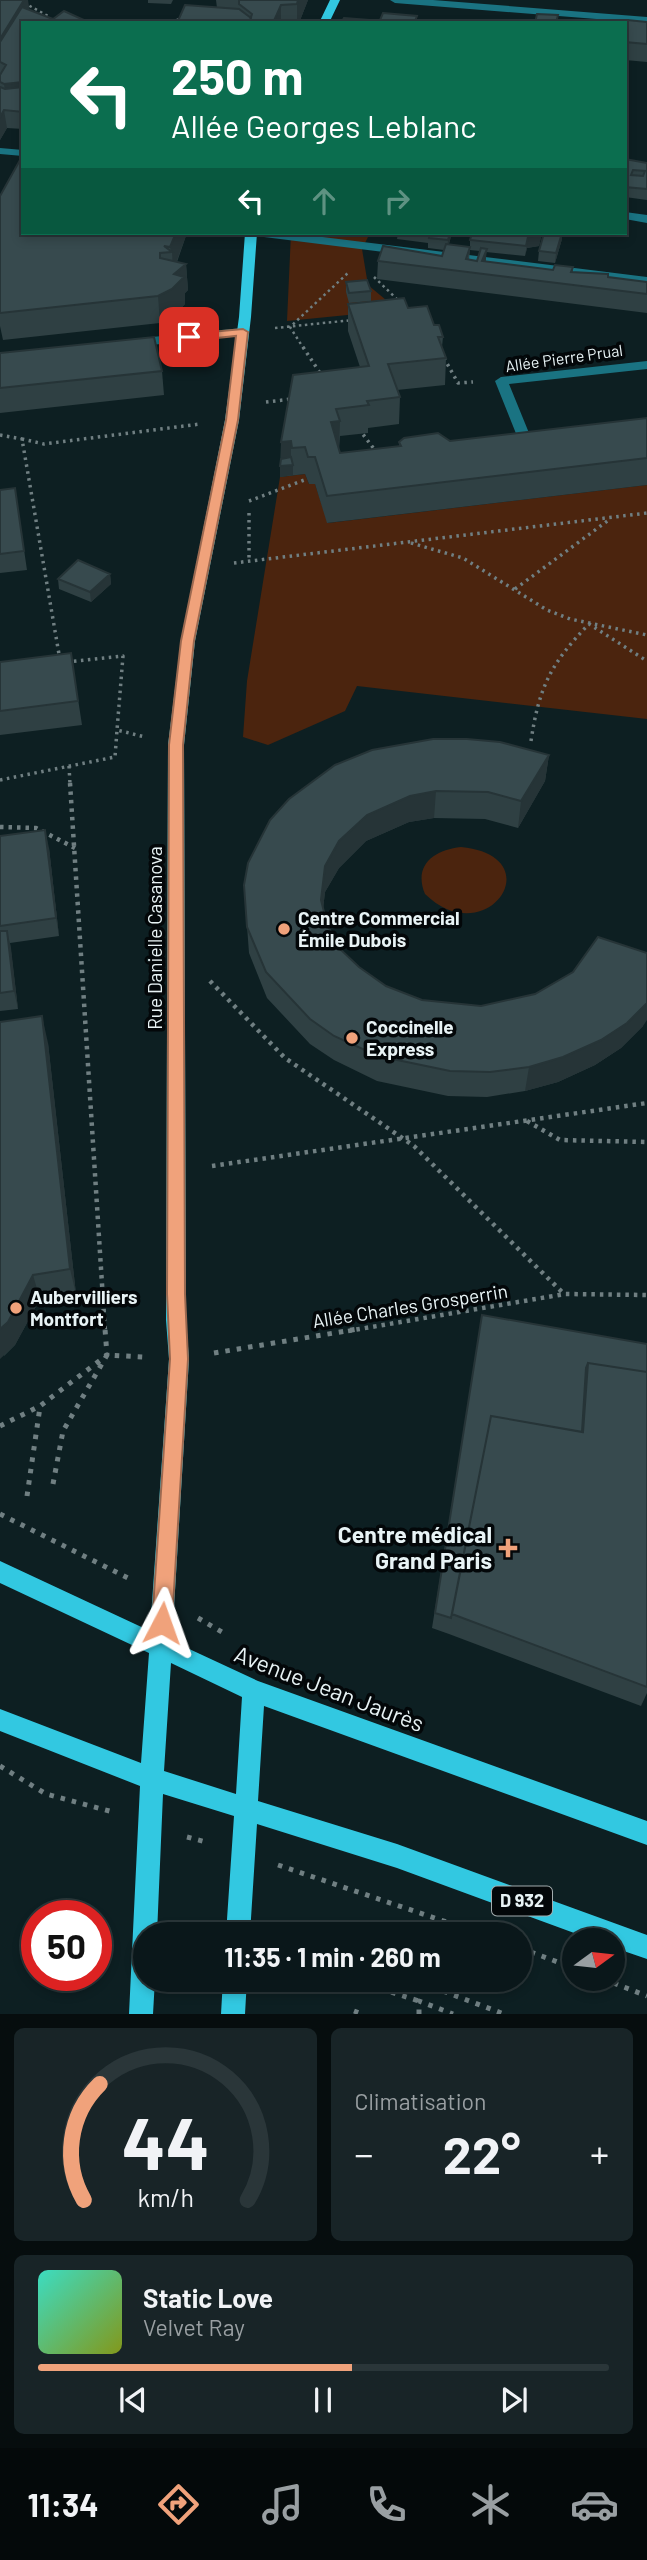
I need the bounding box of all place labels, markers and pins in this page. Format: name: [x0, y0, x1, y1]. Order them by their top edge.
pin: [159, 307, 219, 367]
place label: Centre Commercial Émile Dubois: [298, 906, 460, 951]
marker: Centre Commercial Émile Dubois: [276, 921, 292, 937]
place label: Coccinelle Express: [366, 1015, 454, 1060]
marker: Coccinelle Express: [344, 1030, 360, 1046]
place label: Aubervilliers Montfort: [30, 1285, 138, 1330]
marker: Aubervilliers Montfort: [8, 1300, 24, 1316]
place label: Centre médical Grand Paris: [338, 1520, 492, 1574]
marker: Centre médical Grand Paris: [498, 1538, 518, 1558]

